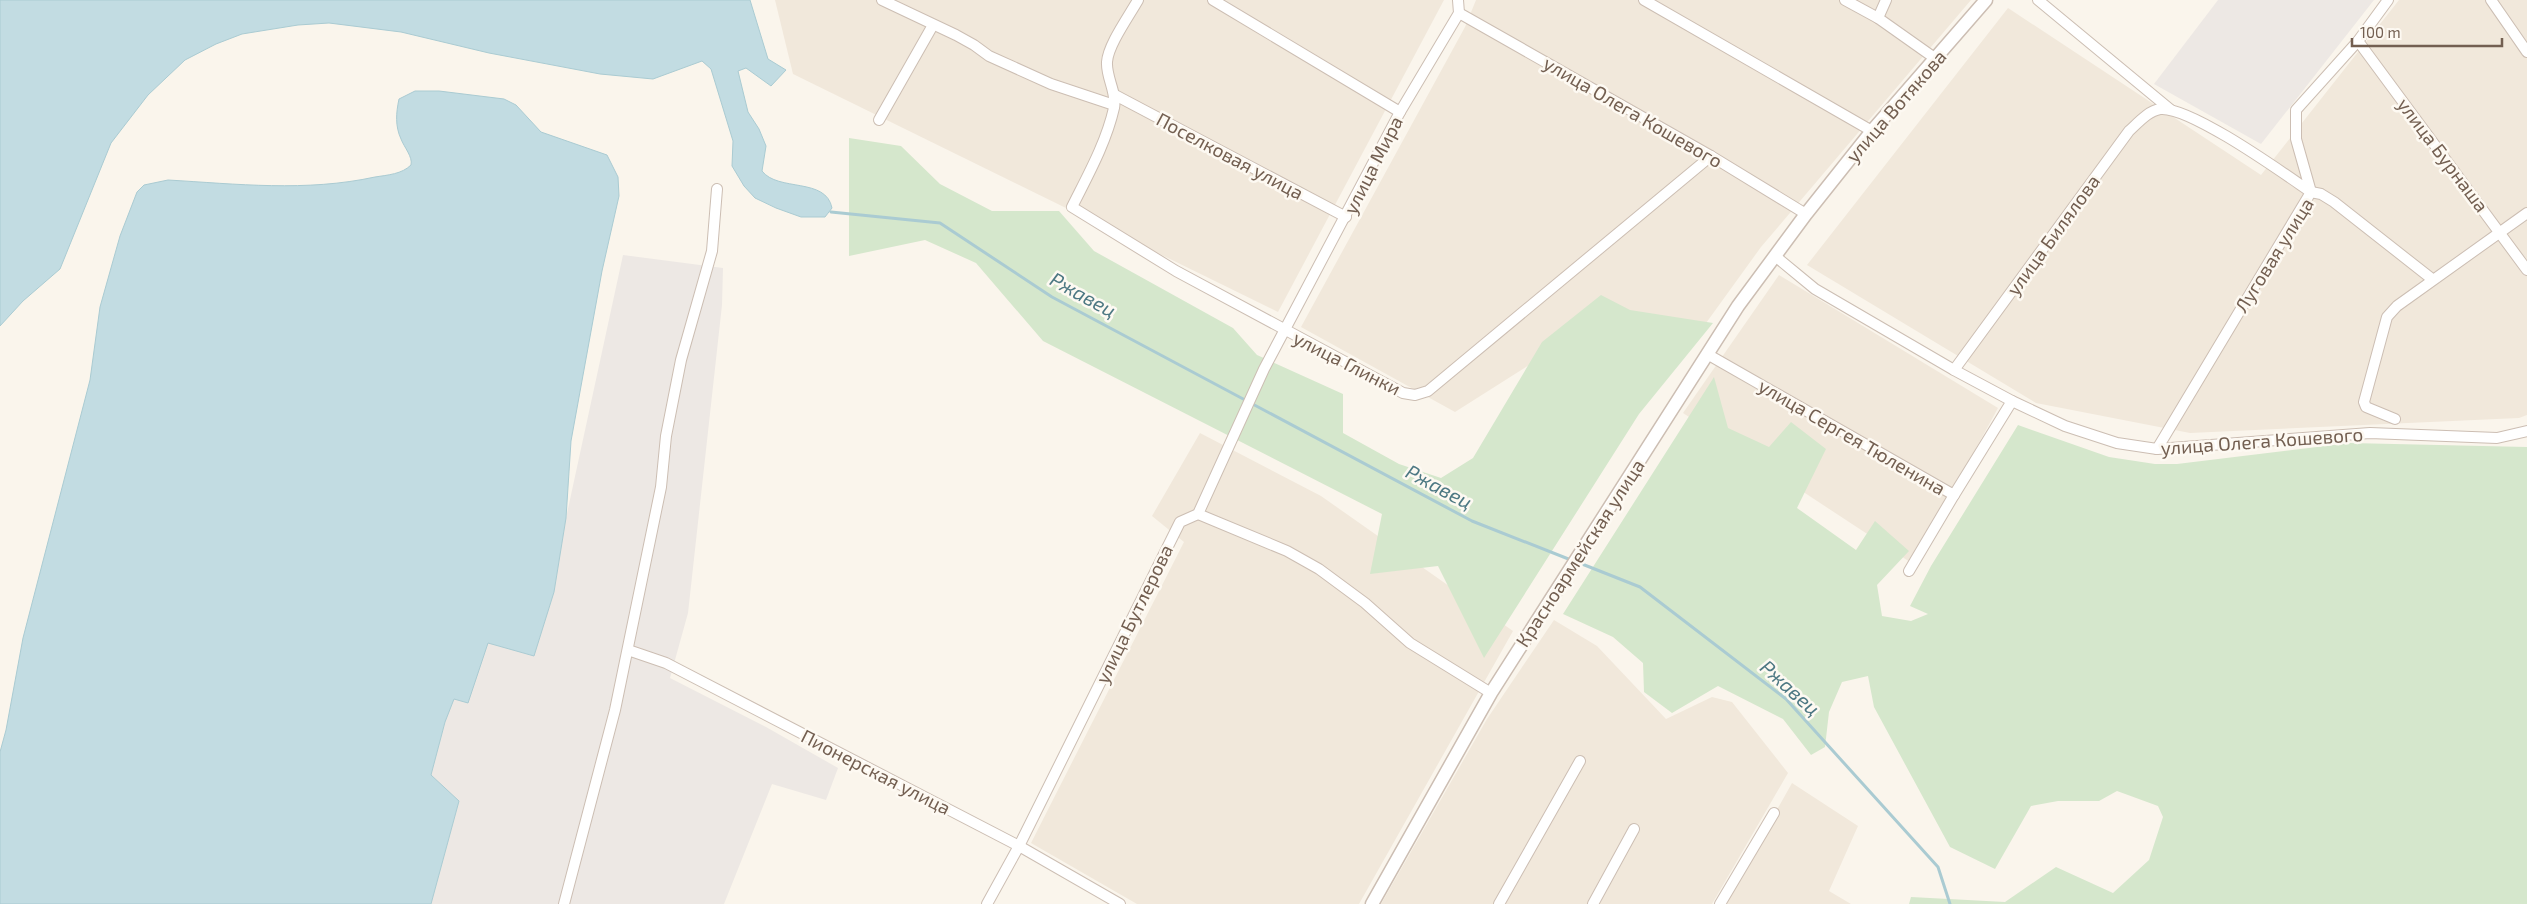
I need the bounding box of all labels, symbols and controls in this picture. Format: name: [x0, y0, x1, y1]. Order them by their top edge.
scale bar: [2352, 15, 2502, 47]
text: 100 m: [2360, 23, 2401, 41]
street label: улица Вотякова: [1841, 45, 1951, 167]
street label: улица Олега Кошевого: [1539, 51, 1727, 173]
street label: улица Бурнаша: [2392, 93, 2494, 217]
street label: Поселковая улица: [1152, 107, 1308, 205]
street label: улица Мира: [1338, 112, 1408, 218]
street label: улица Билялова: [2001, 170, 2105, 300]
street label: Луговая улица: [2229, 193, 2319, 317]
water label: Ржавец: [1046, 266, 1121, 322]
street label: улица Глинки: [1289, 326, 1405, 400]
street label: улица Сергея Тюленина: [1754, 374, 1950, 500]
street label: улица Олега Кошевого: [2160, 422, 2364, 460]
street label: Красноармейская улица: [1510, 455, 1650, 651]
water label: Ржавец: [1402, 459, 1477, 514]
street label: улица Бутлерова: [1090, 540, 1178, 688]
water label: Ржавец: [1756, 654, 1825, 720]
street label: Пионерская улица: [797, 724, 955, 820]

